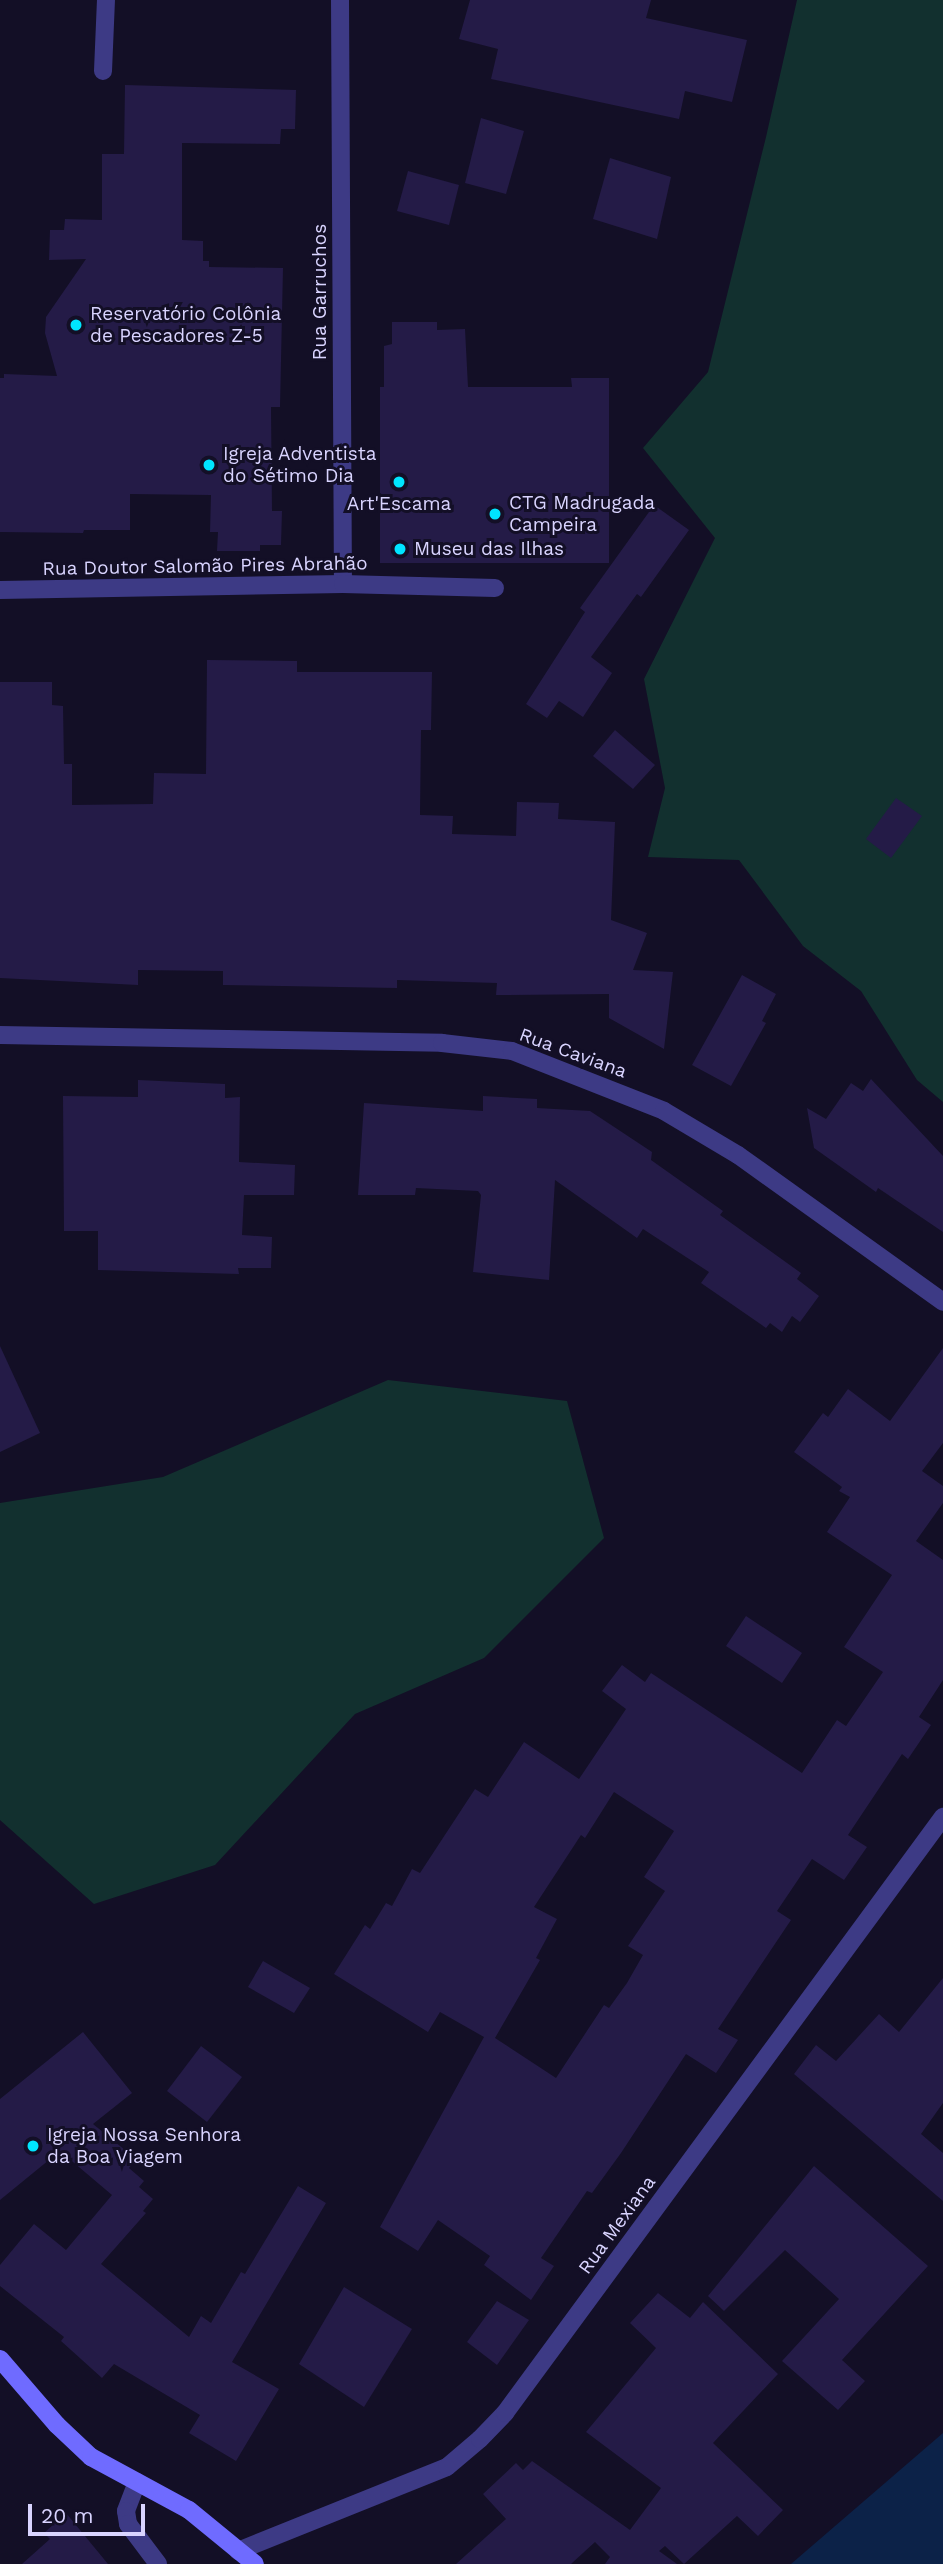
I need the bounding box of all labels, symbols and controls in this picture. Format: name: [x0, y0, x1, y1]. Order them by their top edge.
street label: Rua Garruchos: [309, 224, 331, 360]
place label: Reservatório Colônia de Pescadores Z-5: [90, 303, 281, 347]
marker: Reservatório Colônia de Pescadores Z-5: [68, 317, 84, 333]
place label: Igreja Adventista do Sétimo Dia: [223, 443, 378, 487]
marker: Igreja Adventista do Sétimo Dia: [201, 457, 217, 473]
marker: Art'Escama: [391, 474, 407, 490]
place label: CTG Madrugada Campeira: [509, 492, 655, 536]
place label: Art'Escama: [347, 493, 451, 515]
marker: CTG Madrugada Campeira: [487, 506, 503, 522]
place label: Museu das Ilhas: [414, 538, 564, 560]
marker: Museu das Ilhas: [392, 541, 408, 557]
street label: Rua Doutor Salomão Pires Abrahão: [42, 552, 368, 580]
street label: Rua Caviana: [516, 1023, 630, 1083]
place label: Igreja Nossa Senhora da Boa Viagem: [47, 2124, 242, 2168]
marker: Igreja Nossa Senhora da Boa Viagem: [25, 2138, 41, 2154]
street label: Rua Mexiana: [574, 2171, 660, 2279]
scale bar: [32, 2490, 149, 2534]
text: 20 m: [41, 2503, 93, 2528]

